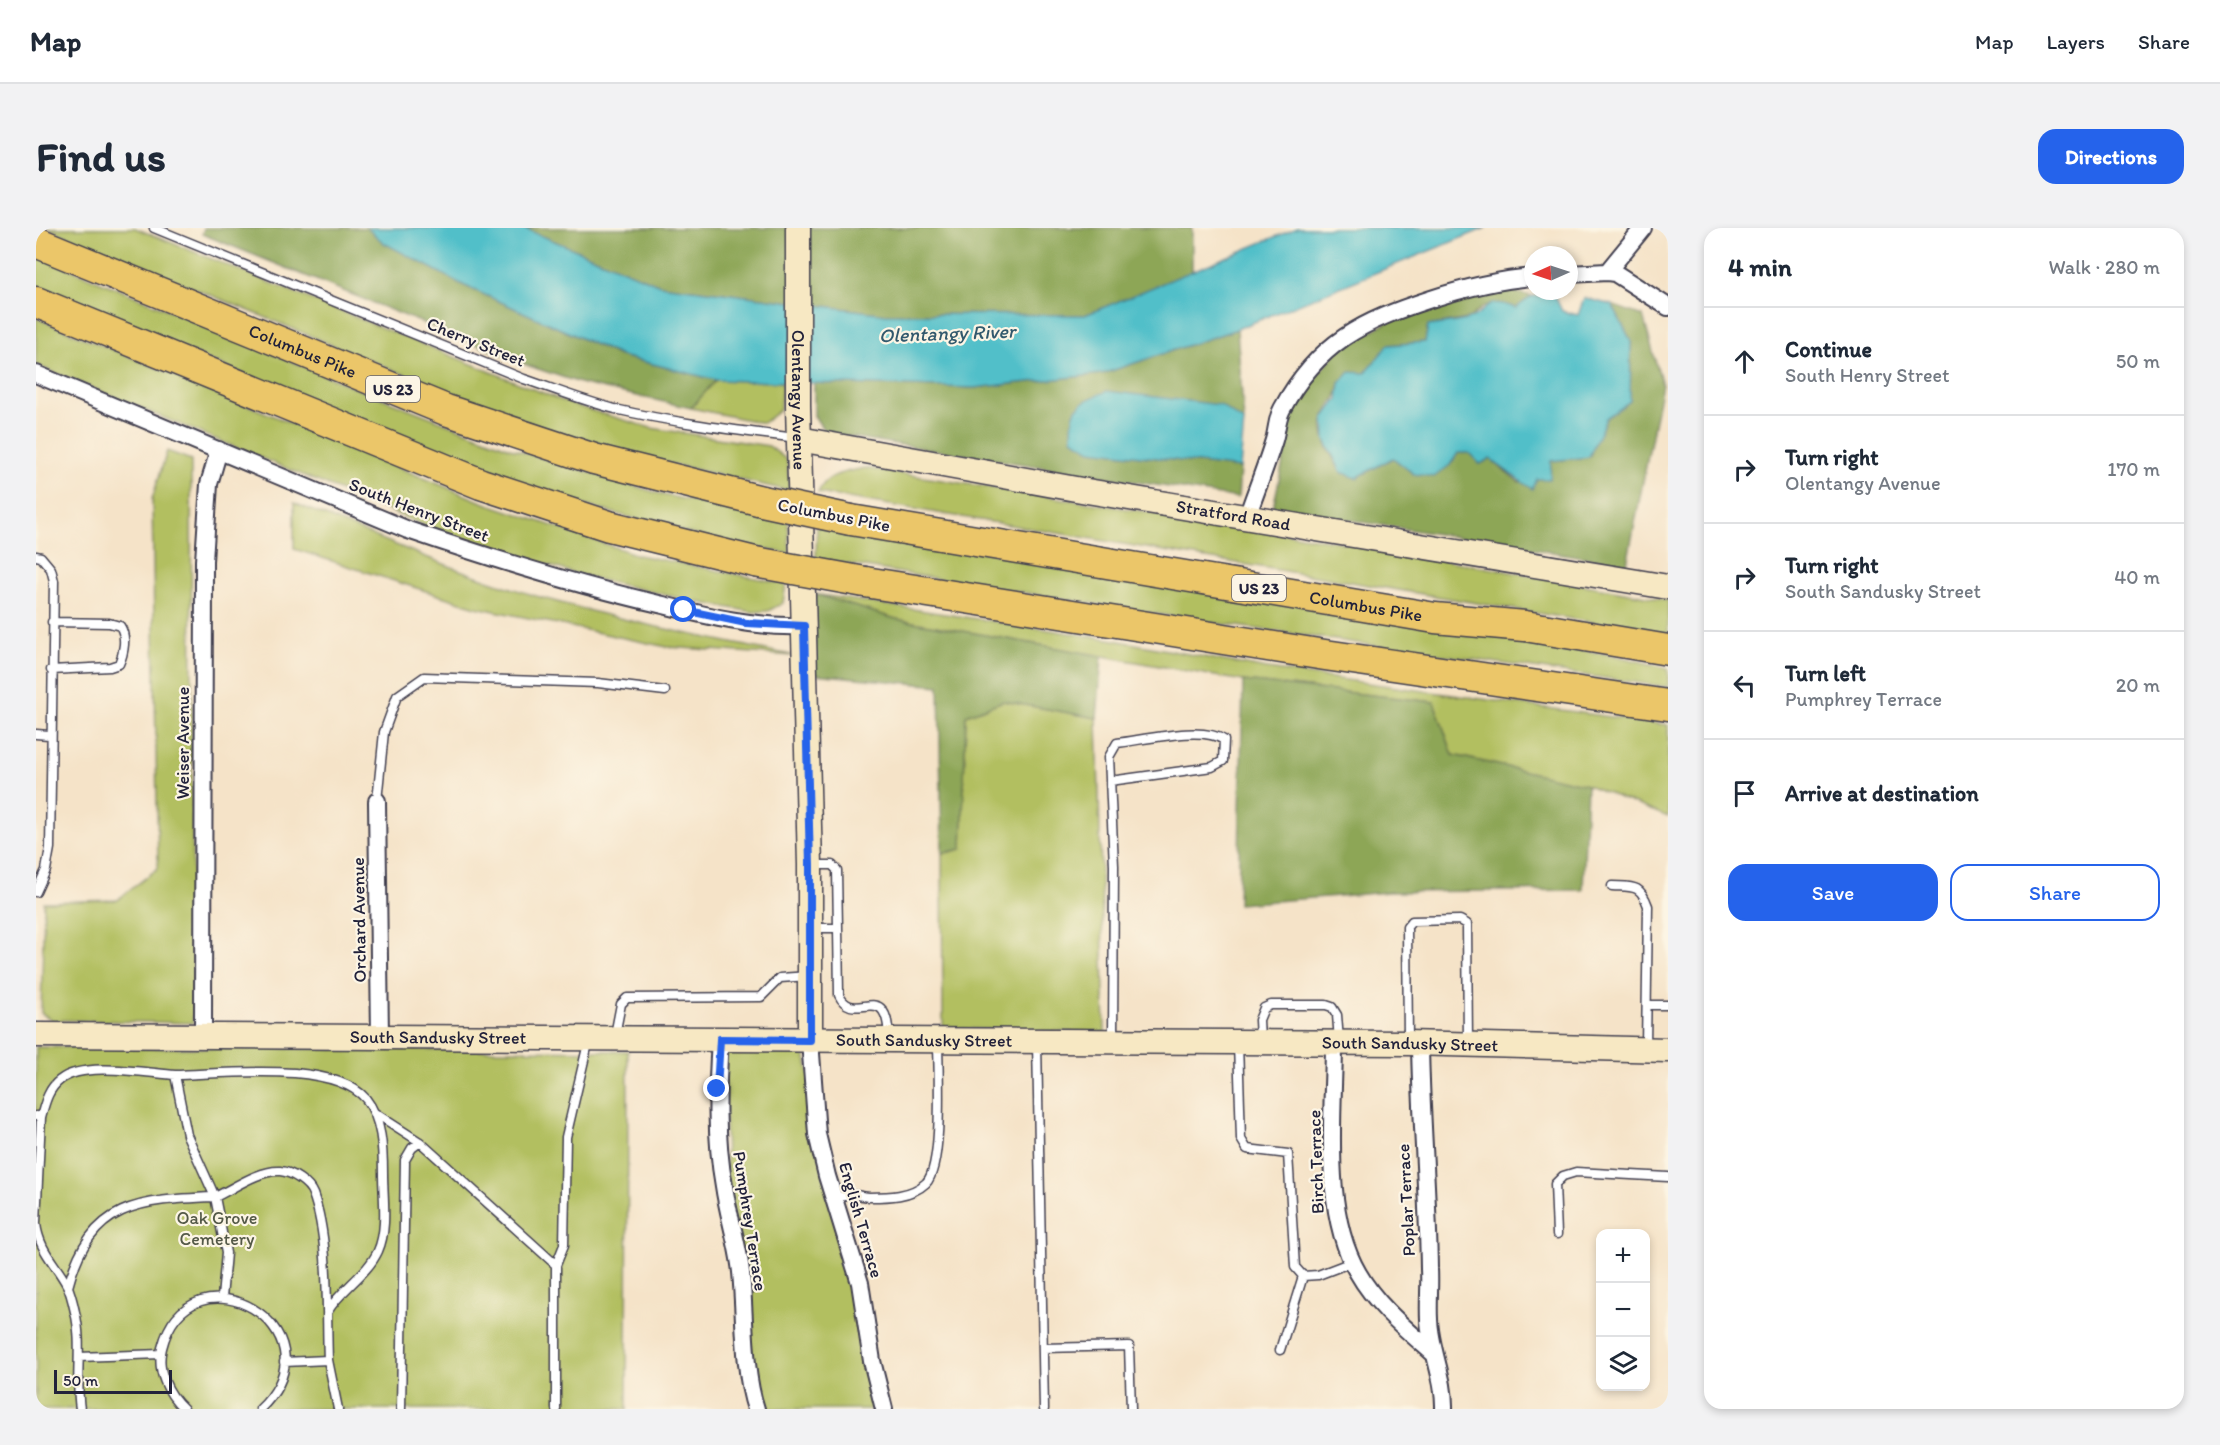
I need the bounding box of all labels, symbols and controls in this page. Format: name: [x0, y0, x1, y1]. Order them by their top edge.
text: Map: [30, 24, 81, 58]
text: Map: [1975, 29, 2014, 54]
text: Layers: [2047, 29, 2105, 54]
text: Share: [2138, 29, 2190, 54]
button: Directions: [2038, 129, 2184, 184]
text: Find us: [36, 131, 166, 182]
north arrow: [1524, 246, 1578, 300]
text: 4 min: [1728, 251, 1792, 283]
text: Walk · 280 m: [2048, 255, 2160, 279]
street label: Cherry Street: [424, 312, 529, 372]
street label: Columbus Pike: [245, 319, 360, 383]
water label: Olentangy River: [878, 319, 1018, 347]
street label: Olentangy Avenue: [787, 330, 811, 470]
text: Continue: [1785, 336, 1872, 363]
icon: ahead: [1728, 345, 1761, 378]
text: 50 m: [2116, 349, 2160, 373]
text: South Henry Street: [1785, 363, 1950, 387]
road number: US 23: [366, 376, 420, 402]
text: Turn right: [1785, 444, 1879, 471]
icon: right: [1728, 453, 1761, 486]
text: 170 m: [2107, 457, 2160, 481]
text: Olentangy Avenue: [1785, 471, 1941, 495]
street label: South Henry Street: [346, 473, 492, 547]
street label: Columbus Pike: [776, 493, 892, 537]
street label: Stratford Road: [1174, 495, 1292, 535]
text: Turn right: [1785, 552, 1879, 579]
icon: right: [1728, 561, 1761, 594]
text: 40 m: [2114, 565, 2160, 589]
road number: US 23: [1232, 575, 1286, 601]
text: South Sandusky Street: [1785, 579, 1981, 603]
street label: Columbus Pike: [1308, 586, 1424, 627]
route start: [670, 596, 696, 622]
text: Turn left: [1785, 660, 1866, 687]
icon: left: [1728, 669, 1761, 702]
text: 20 m: [2116, 673, 2160, 697]
street label: Weiser Avenue: [172, 687, 194, 799]
text: Pumphrey Terrace: [1785, 687, 1942, 711]
icon: arrive: [1728, 777, 1761, 810]
text: Arrive at destination: [1785, 780, 1979, 807]
street label: Orchard Avenue: [347, 857, 371, 983]
button: Save: [1728, 864, 1938, 921]
button: Share: [1950, 864, 2160, 921]
street label: South Sandusky Street: [350, 1026, 527, 1049]
street label: South Sandusky Street: [836, 1029, 1013, 1052]
street label: South Sandusky Street: [1322, 1031, 1499, 1056]
route end: [703, 1075, 729, 1101]
street label: Birch Terrace: [1303, 1110, 1329, 1214]
street label: Poplar Terrace: [1392, 1143, 1420, 1257]
street label: Pumphrey Terrace: [728, 1150, 772, 1292]
street label: English Terrace: [834, 1160, 888, 1280]
park label: Oak Grove Cemetery: [177, 1207, 257, 1250]
map controls: [1596, 1229, 1650, 1391]
button: +: [1596, 1229, 1650, 1283]
button: −: [1596, 1283, 1650, 1337]
button: layers: [1596, 1337, 1650, 1391]
scale bar: [54, 1367, 172, 1394]
text: 50 m: [63, 1371, 98, 1390]

